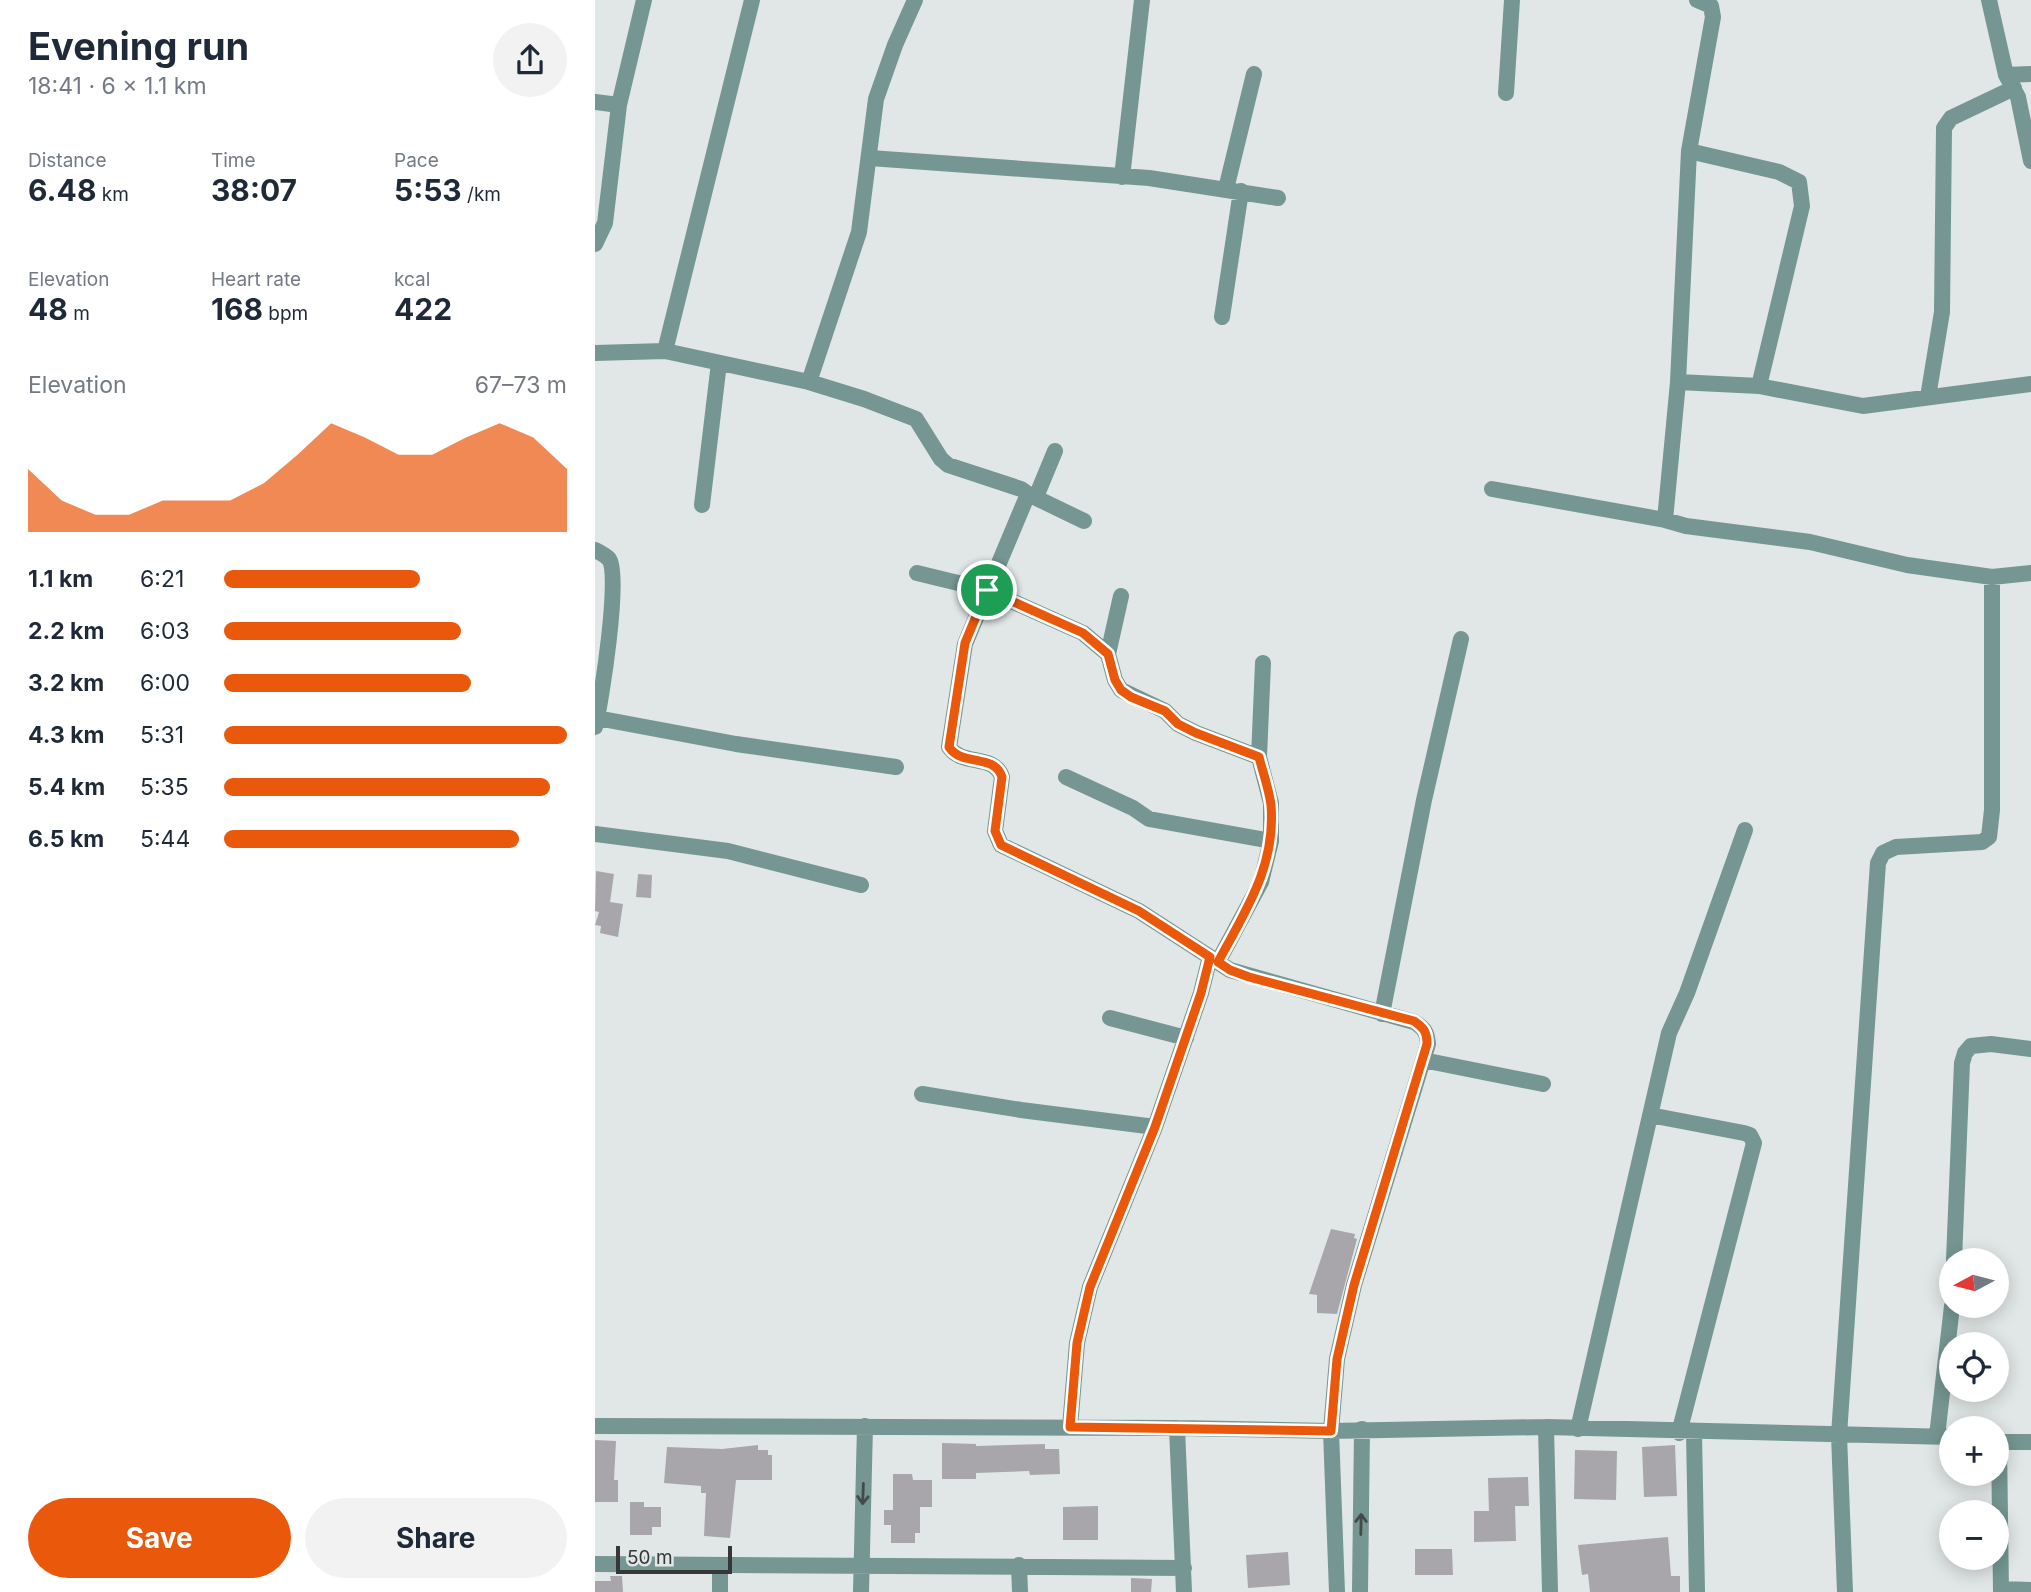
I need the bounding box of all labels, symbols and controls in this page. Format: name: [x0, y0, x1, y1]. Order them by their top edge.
text: Evening run: [28, 23, 249, 69]
button: share: [493, 23, 567, 97]
text: 18:41 · 6 × 1.1 km: [28, 72, 207, 100]
text: Distance: [28, 149, 106, 172]
text: Time: [211, 149, 256, 172]
text: Pace: [394, 149, 439, 172]
text: 6.48: [28, 172, 96, 208]
text: 38:07: [211, 172, 297, 208]
text: 5:53: [394, 172, 462, 208]
text: km: [96, 183, 129, 206]
text: /km: [462, 183, 501, 206]
text: Elevation: [28, 268, 109, 291]
text: Heart rate: [211, 268, 301, 291]
text: kcal: [394, 268, 430, 291]
text: 48: [28, 291, 68, 327]
text: 168: [211, 291, 263, 327]
text: 422: [394, 291, 452, 327]
text: m: [68, 302, 90, 325]
text: bpm: [263, 302, 308, 325]
text: Elevation: [28, 371, 127, 399]
text: 67–73 m: [475, 371, 567, 399]
pin: [957, 560, 1017, 620]
text: 1.1 km: [28, 565, 93, 593]
text: 6:21: [140, 565, 184, 593]
icon: arrive: [968, 571, 1006, 609]
text: 2.2 km: [28, 617, 104, 645]
text: 6:03: [140, 617, 190, 645]
text: 3.2 km: [28, 669, 104, 697]
text: 6:00: [140, 669, 190, 697]
text: 4.3 km: [28, 721, 105, 749]
text: 5:31: [140, 721, 184, 749]
text: 5.4 km: [28, 773, 105, 801]
text: 5:35: [140, 773, 189, 801]
text: 6.5 km: [28, 825, 104, 853]
text: 5:44: [140, 825, 190, 853]
north arrow: [1939, 1248, 2009, 1318]
map controls: [1939, 1248, 2009, 1570]
button: locate: [1939, 1332, 2009, 1402]
button: +: [1939, 1416, 2009, 1486]
one-way arrow: [856, 1483, 869, 1506]
button: Save: [28, 1498, 291, 1578]
button: Share: [305, 1498, 567, 1578]
button: −: [1939, 1500, 2009, 1570]
one-way arrow: [1354, 1513, 1368, 1536]
scale bar: [616, 1543, 731, 1575]
text: 50 m: [627, 1546, 673, 1569]

